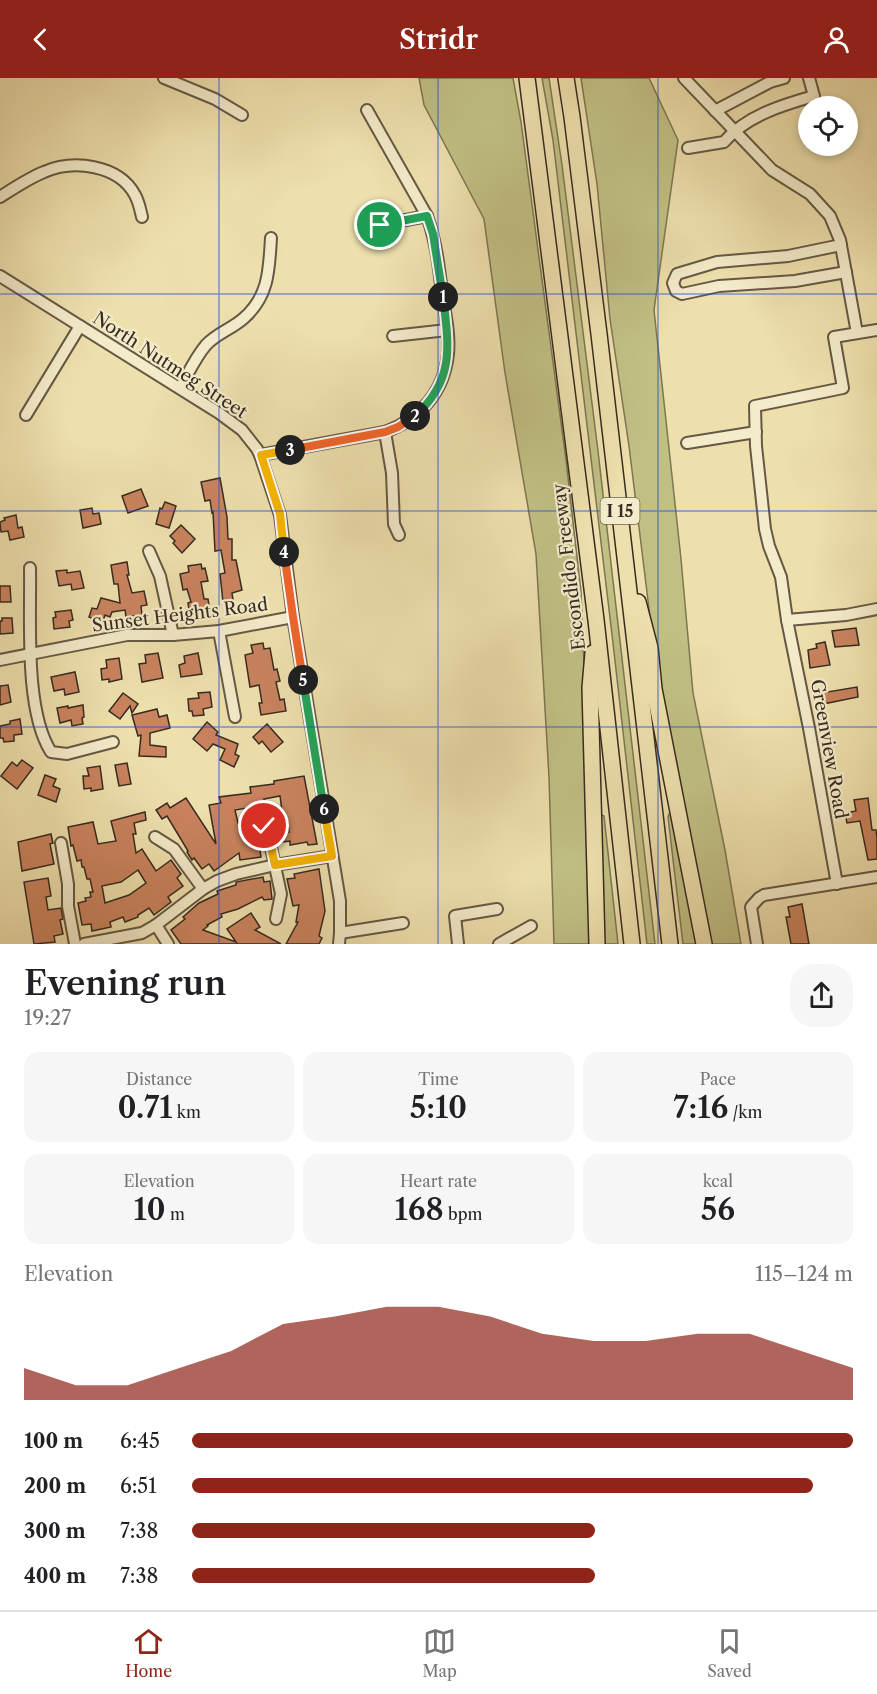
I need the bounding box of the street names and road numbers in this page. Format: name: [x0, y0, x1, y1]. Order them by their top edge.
street label: North Nutmeg Street: [89, 307, 252, 423]
street label: Escondido Freeway: [548, 482, 590, 651]
road number: I 15: [600, 498, 640, 524]
street label: Sunset Heights Road: [91, 593, 269, 637]
street label: Greenview Road: [806, 677, 852, 821]

